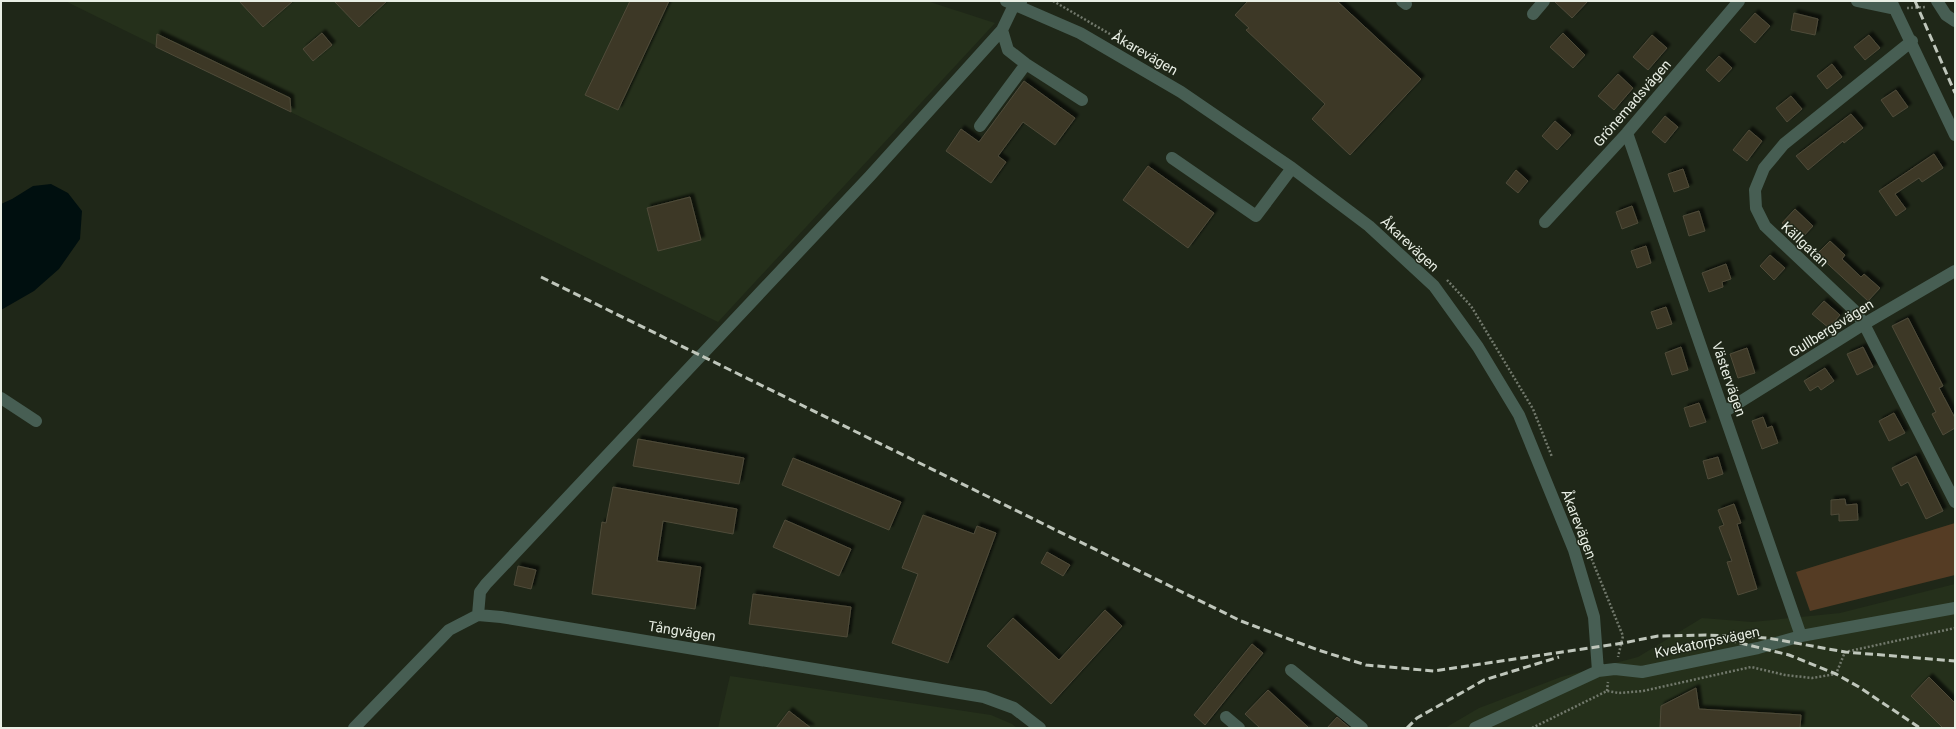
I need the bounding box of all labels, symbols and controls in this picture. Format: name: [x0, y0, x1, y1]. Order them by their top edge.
street label: Åkarevägen: [1109, 27, 1181, 78]
street label: Grönemadsvägen: [1590, 56, 1674, 150]
street label: Åkarevägen: [1378, 212, 1443, 275]
street label: Källgatan: [1778, 218, 1832, 270]
street label: Gullbergsvägen: [1786, 296, 1876, 360]
street label: Västervägen: [1709, 340, 1749, 418]
street label: Åkarevägen: [1558, 487, 1601, 561]
street label: Tångvägen: [647, 618, 717, 644]
street label: Kvekatorpsvägen: [1653, 623, 1761, 661]

